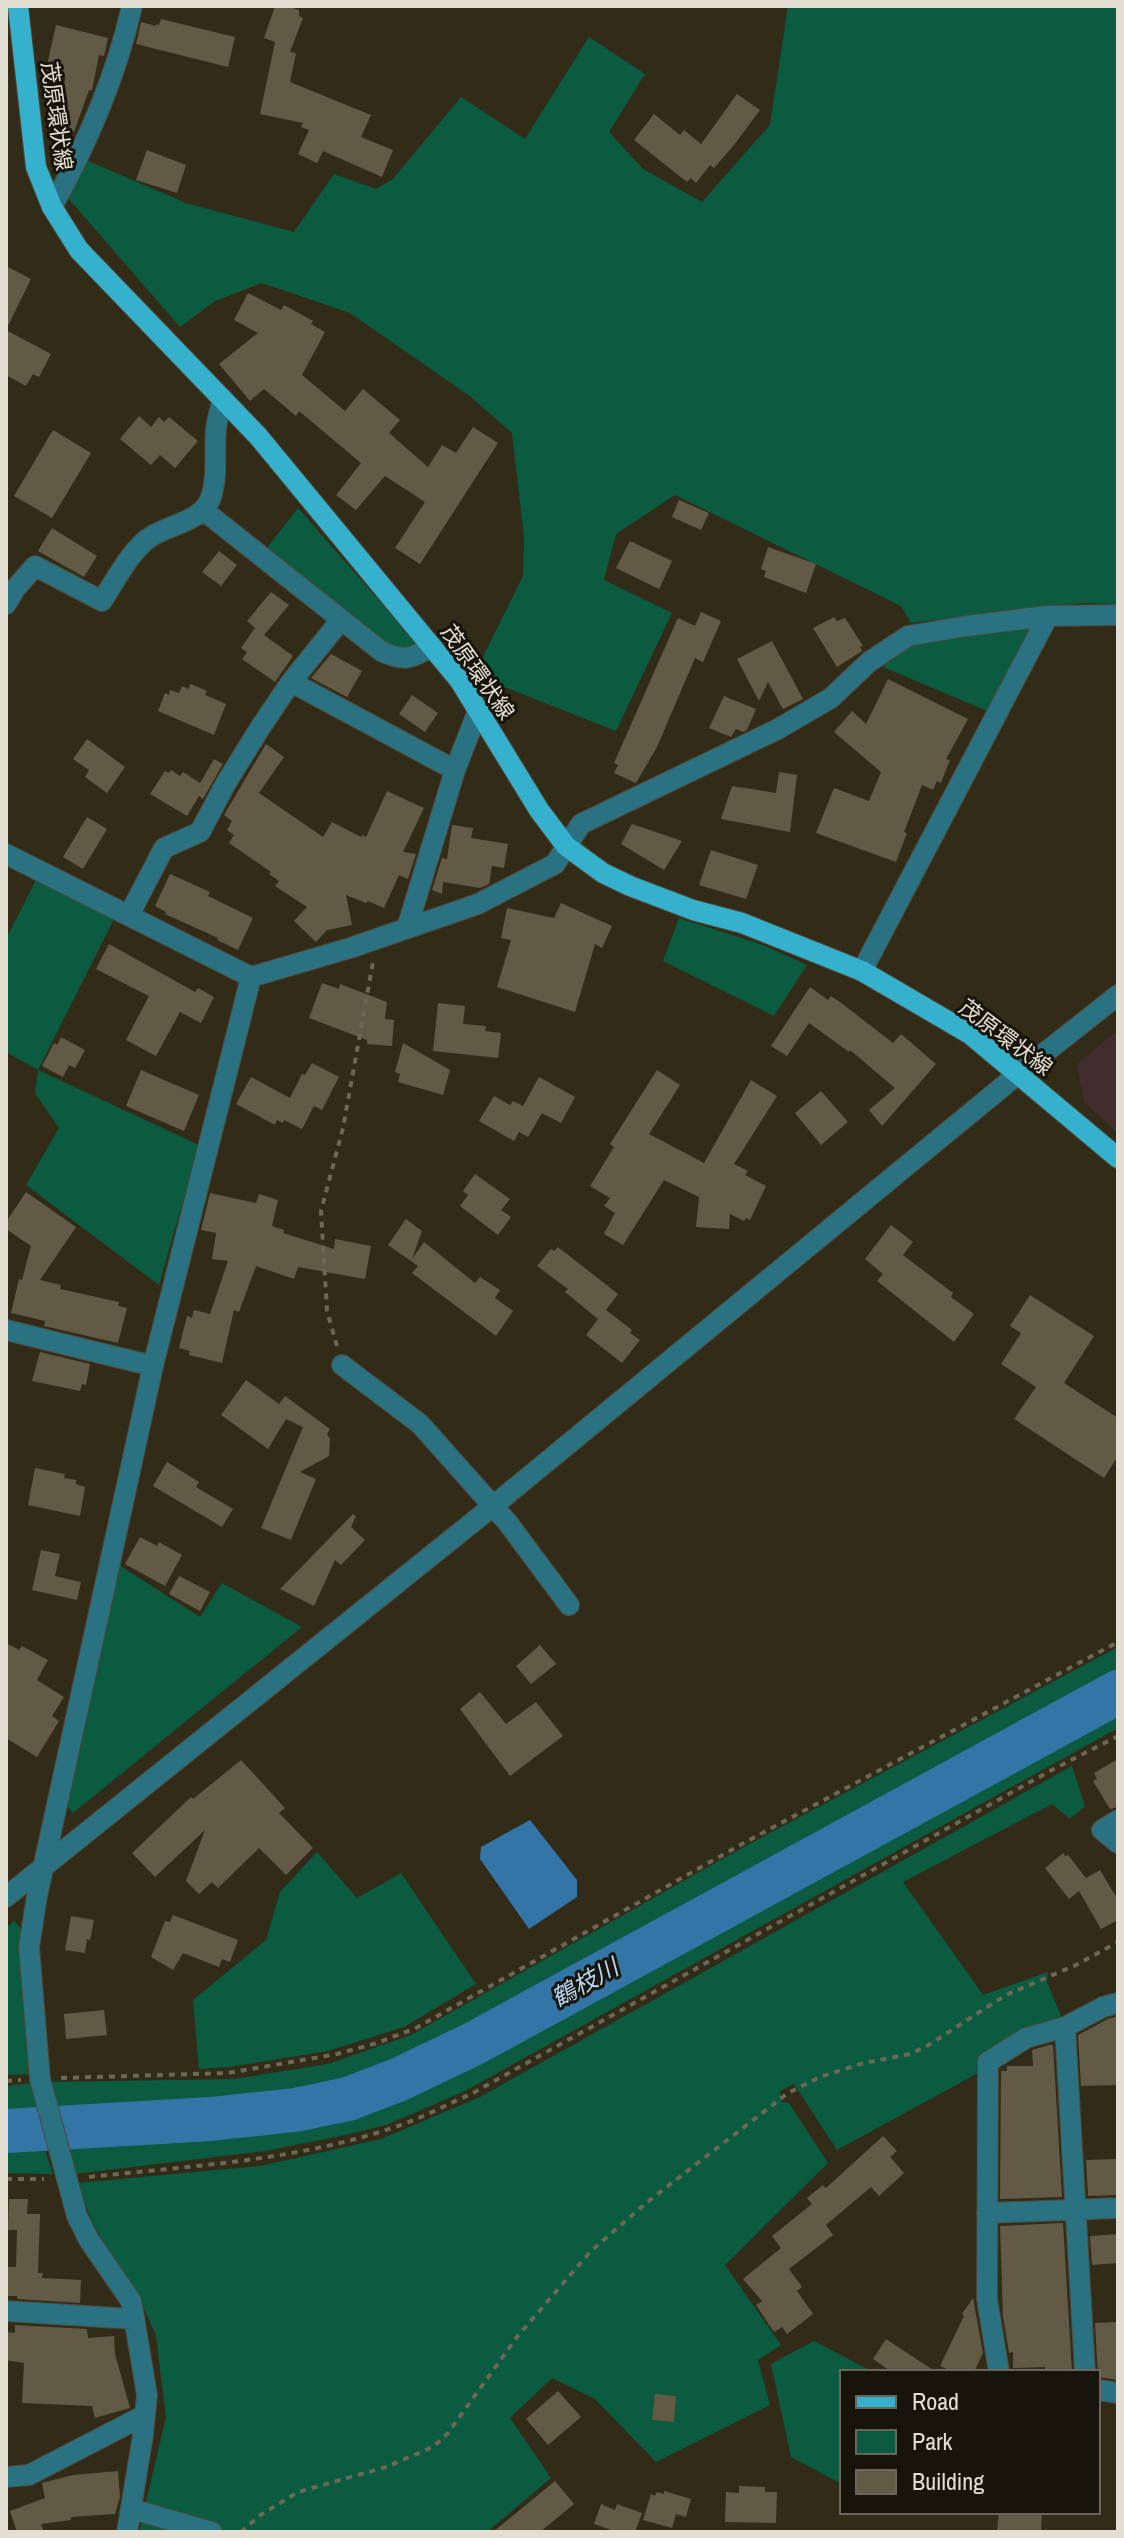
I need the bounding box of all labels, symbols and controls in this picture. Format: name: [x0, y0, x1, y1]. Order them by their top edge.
street label: 茂原環状線: [34, 59, 80, 173]
street label: 茂原環状線: [434, 618, 522, 726]
street label: 茂原環状線: [953, 992, 1059, 1082]
water label: 鶴枝川: [545, 1949, 626, 2014]
legend: [840, 2370, 1100, 2514]
text: Road: [912, 2385, 959, 2417]
text: Park: [912, 2425, 953, 2457]
text: Building: [912, 2465, 984, 2497]

